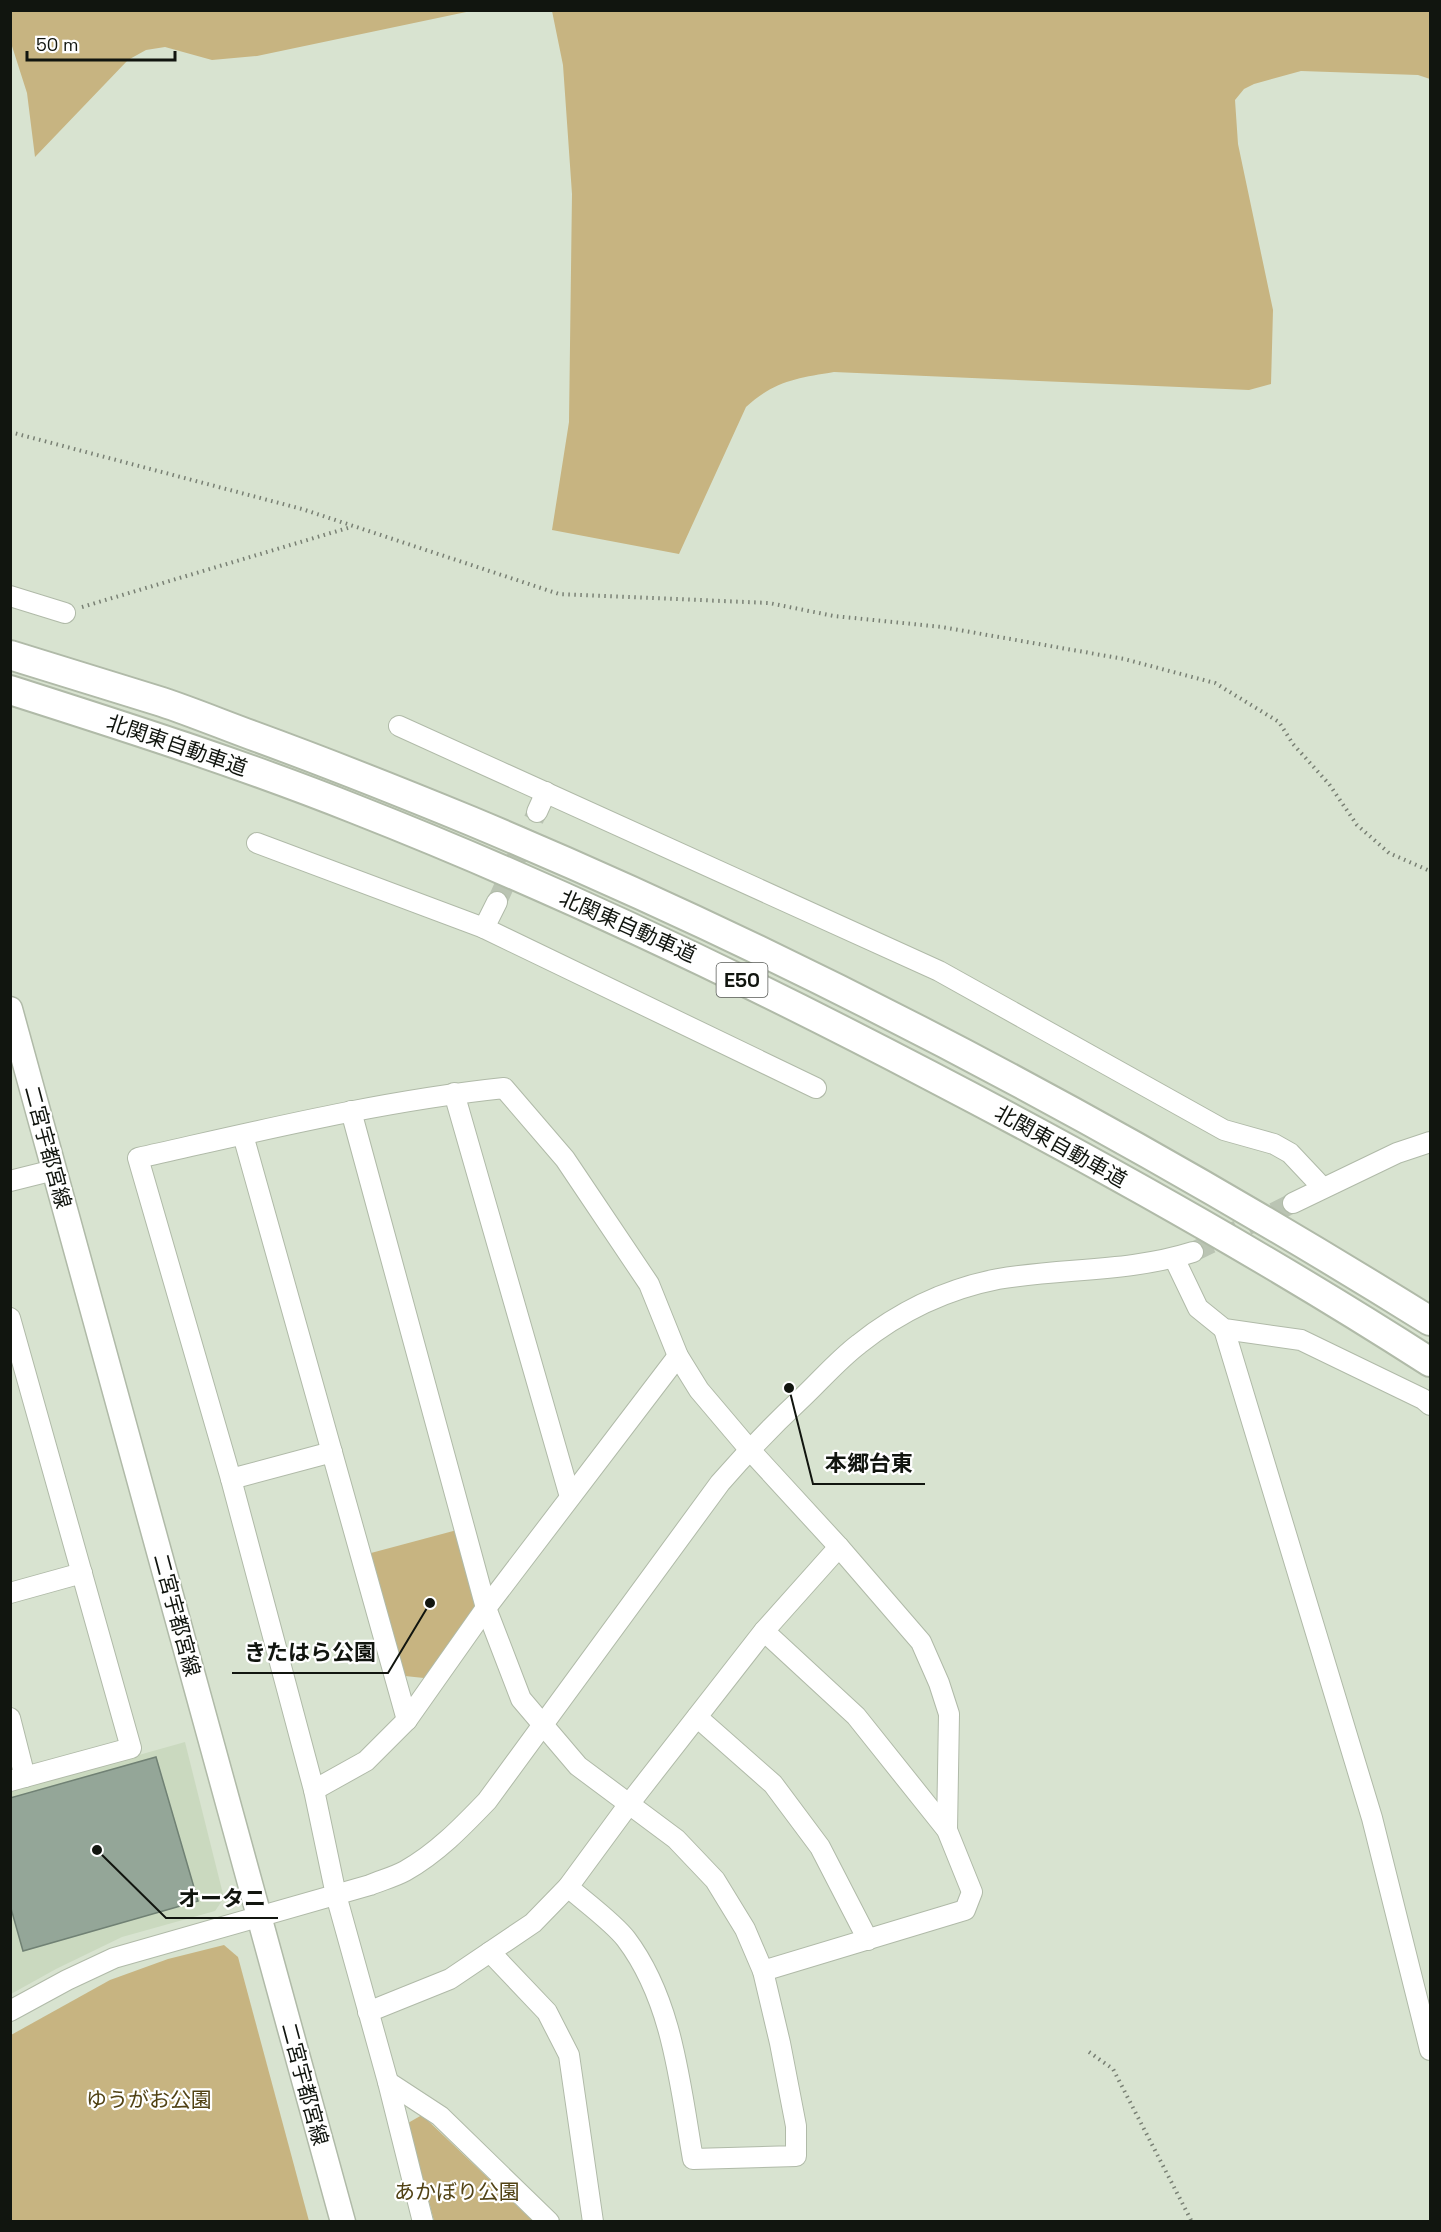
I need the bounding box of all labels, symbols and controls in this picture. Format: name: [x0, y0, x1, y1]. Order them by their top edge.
scale bar: [27, 24, 176, 62]
text: 50 m: [36, 33, 78, 56]
street label: 北関東自動車道: [103, 708, 251, 782]
street label: 北関東自動車道: [555, 884, 701, 968]
road number: E50: [716, 963, 768, 997]
street label: 二宮宇都宮線: [19, 1083, 77, 1211]
street label: 北関東自動車道: [990, 1099, 1132, 1193]
callout: 本郷台東: [813, 1444, 925, 1484]
text: 本郷台東: [825, 1449, 913, 1477]
street label: 二宮宇都宮線: [148, 1551, 206, 1679]
callout: きたはら公園: [232, 1633, 388, 1673]
text: きたはら公園: [244, 1638, 376, 1666]
callout: オータニ: [166, 1878, 278, 1918]
text: オータニ: [178, 1884, 266, 1912]
street label: 二宮宇都宮線: [276, 2020, 334, 2148]
park label: ゆうがお公園: [86, 2086, 212, 2113]
park label: あかぼり公園: [394, 2178, 520, 2205]

